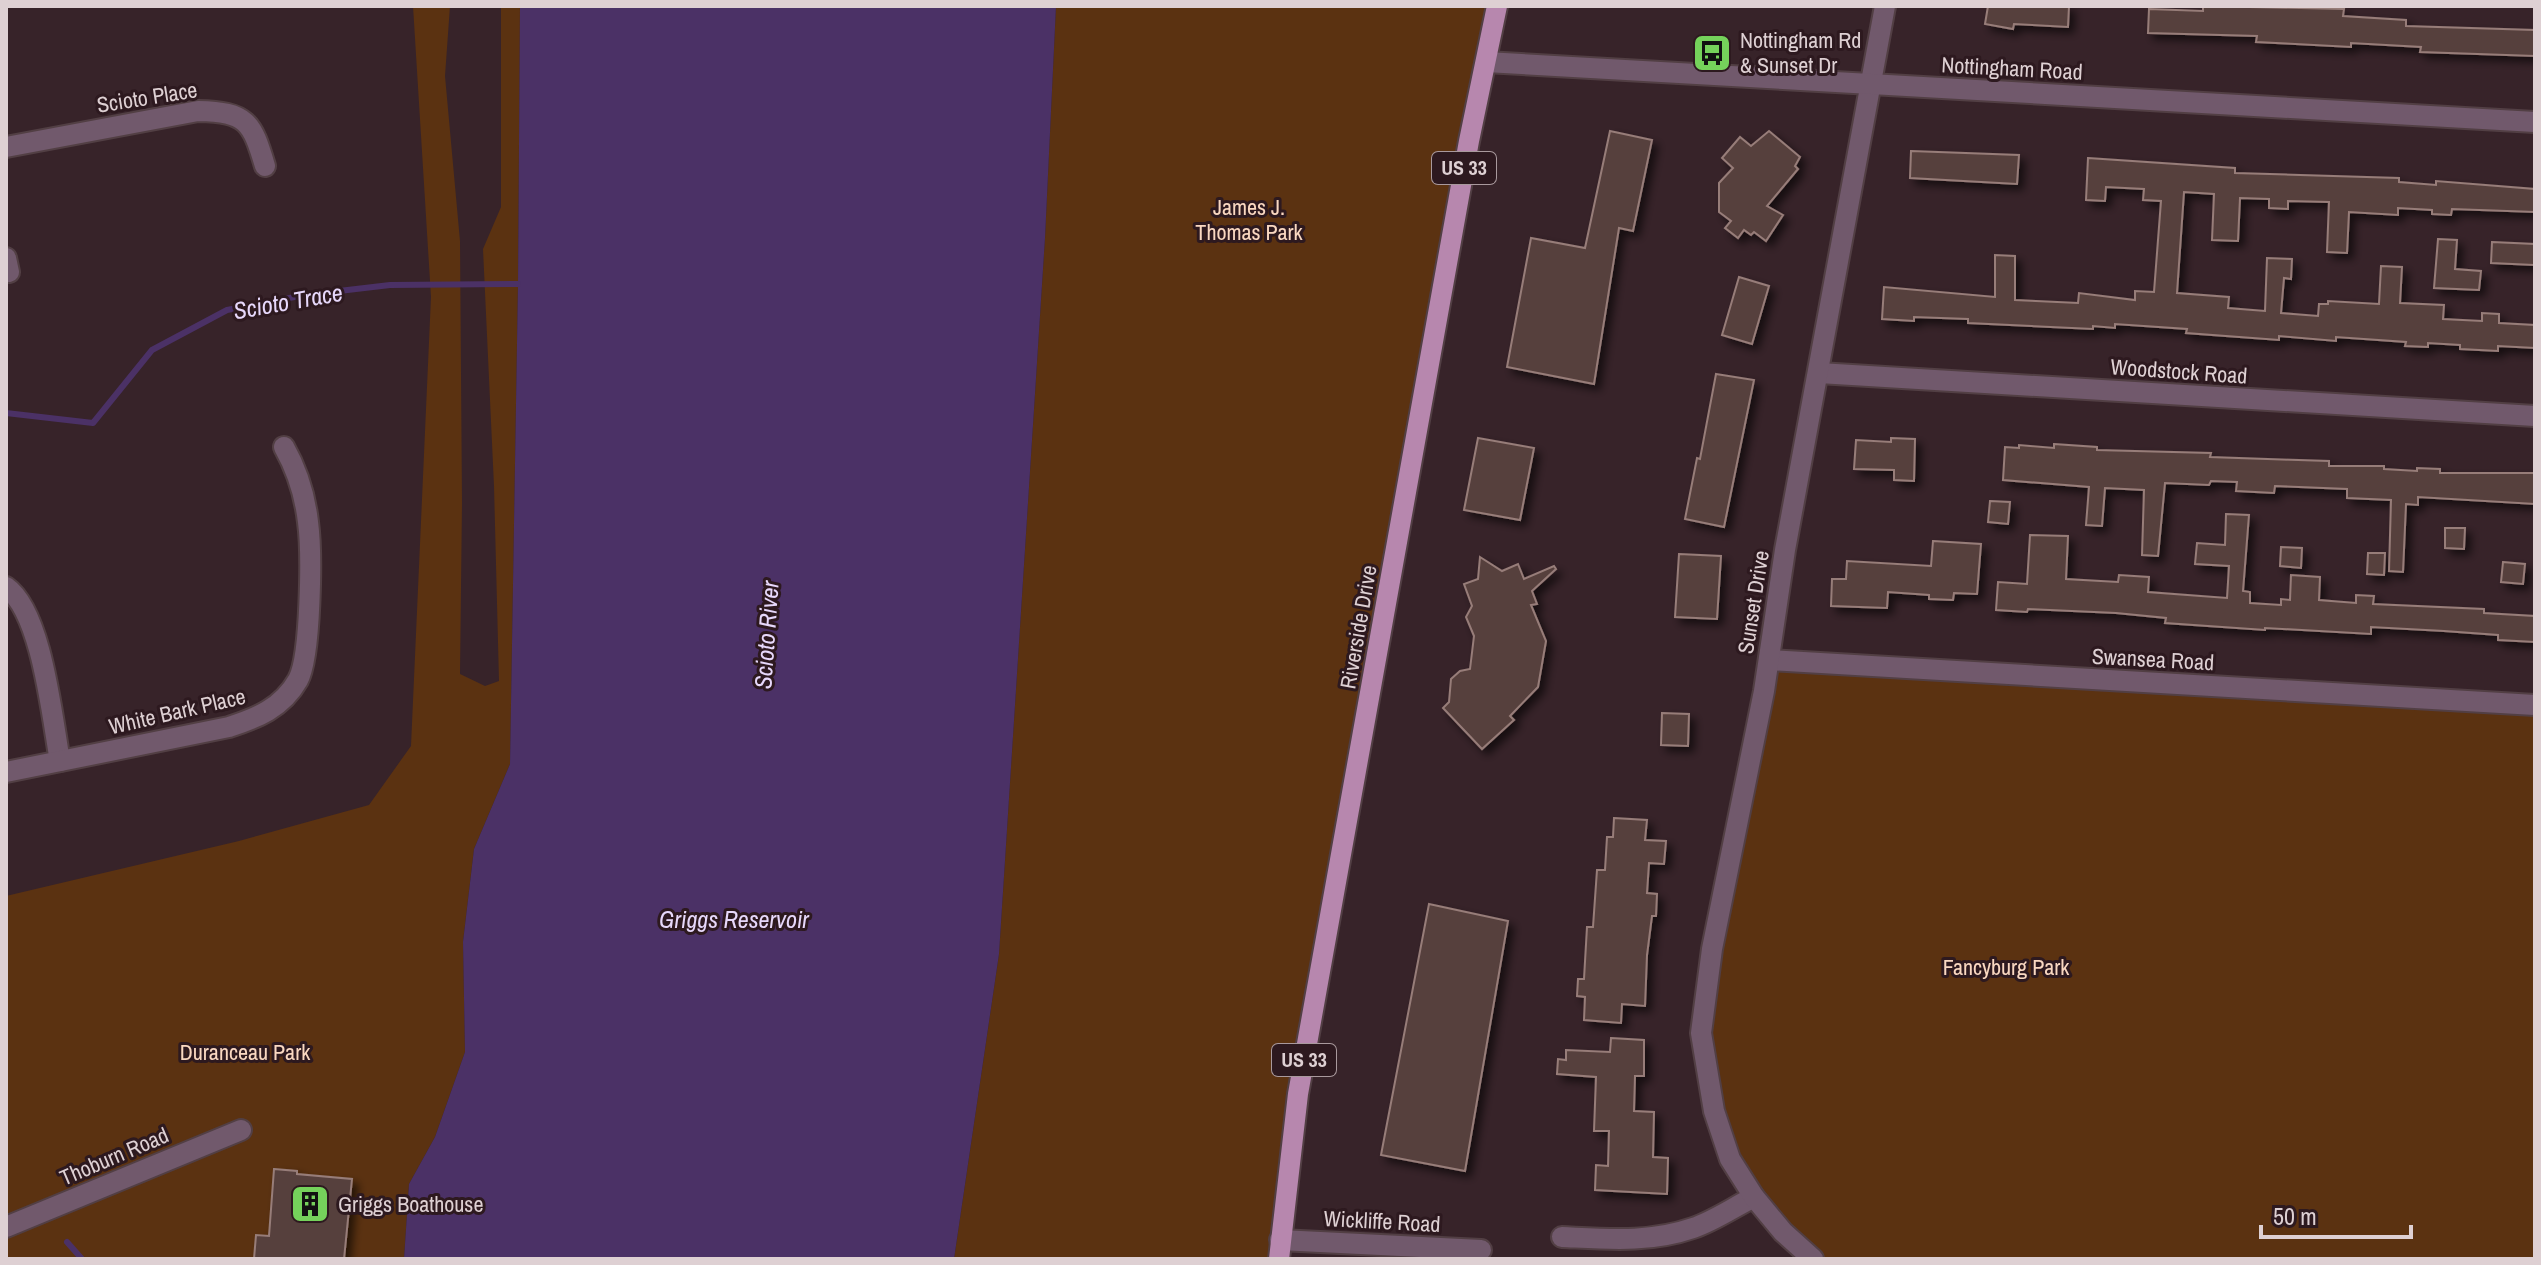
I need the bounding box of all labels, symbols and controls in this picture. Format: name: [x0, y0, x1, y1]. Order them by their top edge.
place label: Nottingham Rd & Sunset Dr: [1740, 25, 1861, 80]
bus stop icon: Nottingham Rd & Sunset Dr: [1691, 32, 1733, 74]
street label: Nottingham Road: [1941, 49, 2083, 87]
street label: Scioto Place: [95, 74, 199, 120]
road number: US 33: [1432, 152, 1496, 184]
park label: James J. Thomas Park: [1195, 192, 1304, 247]
water label: Scioto Trace: [231, 276, 345, 326]
street label: Woodstock Road: [2110, 351, 2248, 391]
street label: Sunset Drive: [1730, 548, 1776, 656]
street label: Riverside Drive: [1332, 563, 1384, 691]
water label: Scioto River: [746, 578, 786, 690]
street label: Swansea Road: [2091, 641, 2215, 677]
street label: White Bark Place: [106, 681, 248, 741]
water label: Griggs Reservoir: [659, 903, 810, 935]
park label: Fancyburg Park: [1943, 952, 2070, 982]
park label: Duranceau Park: [180, 1037, 311, 1067]
road number: US 33: [1272, 1044, 1336, 1076]
street label: Thoburn Road: [55, 1120, 173, 1192]
building icon: Griggs Boathouse: [289, 1183, 331, 1225]
place label: Griggs Boathouse: [338, 1189, 483, 1219]
scale bar: [2261, 1189, 2411, 1239]
text: 50 m: [2273, 1200, 2317, 1232]
street label: Wickliffe Road: [1323, 1203, 1441, 1239]

